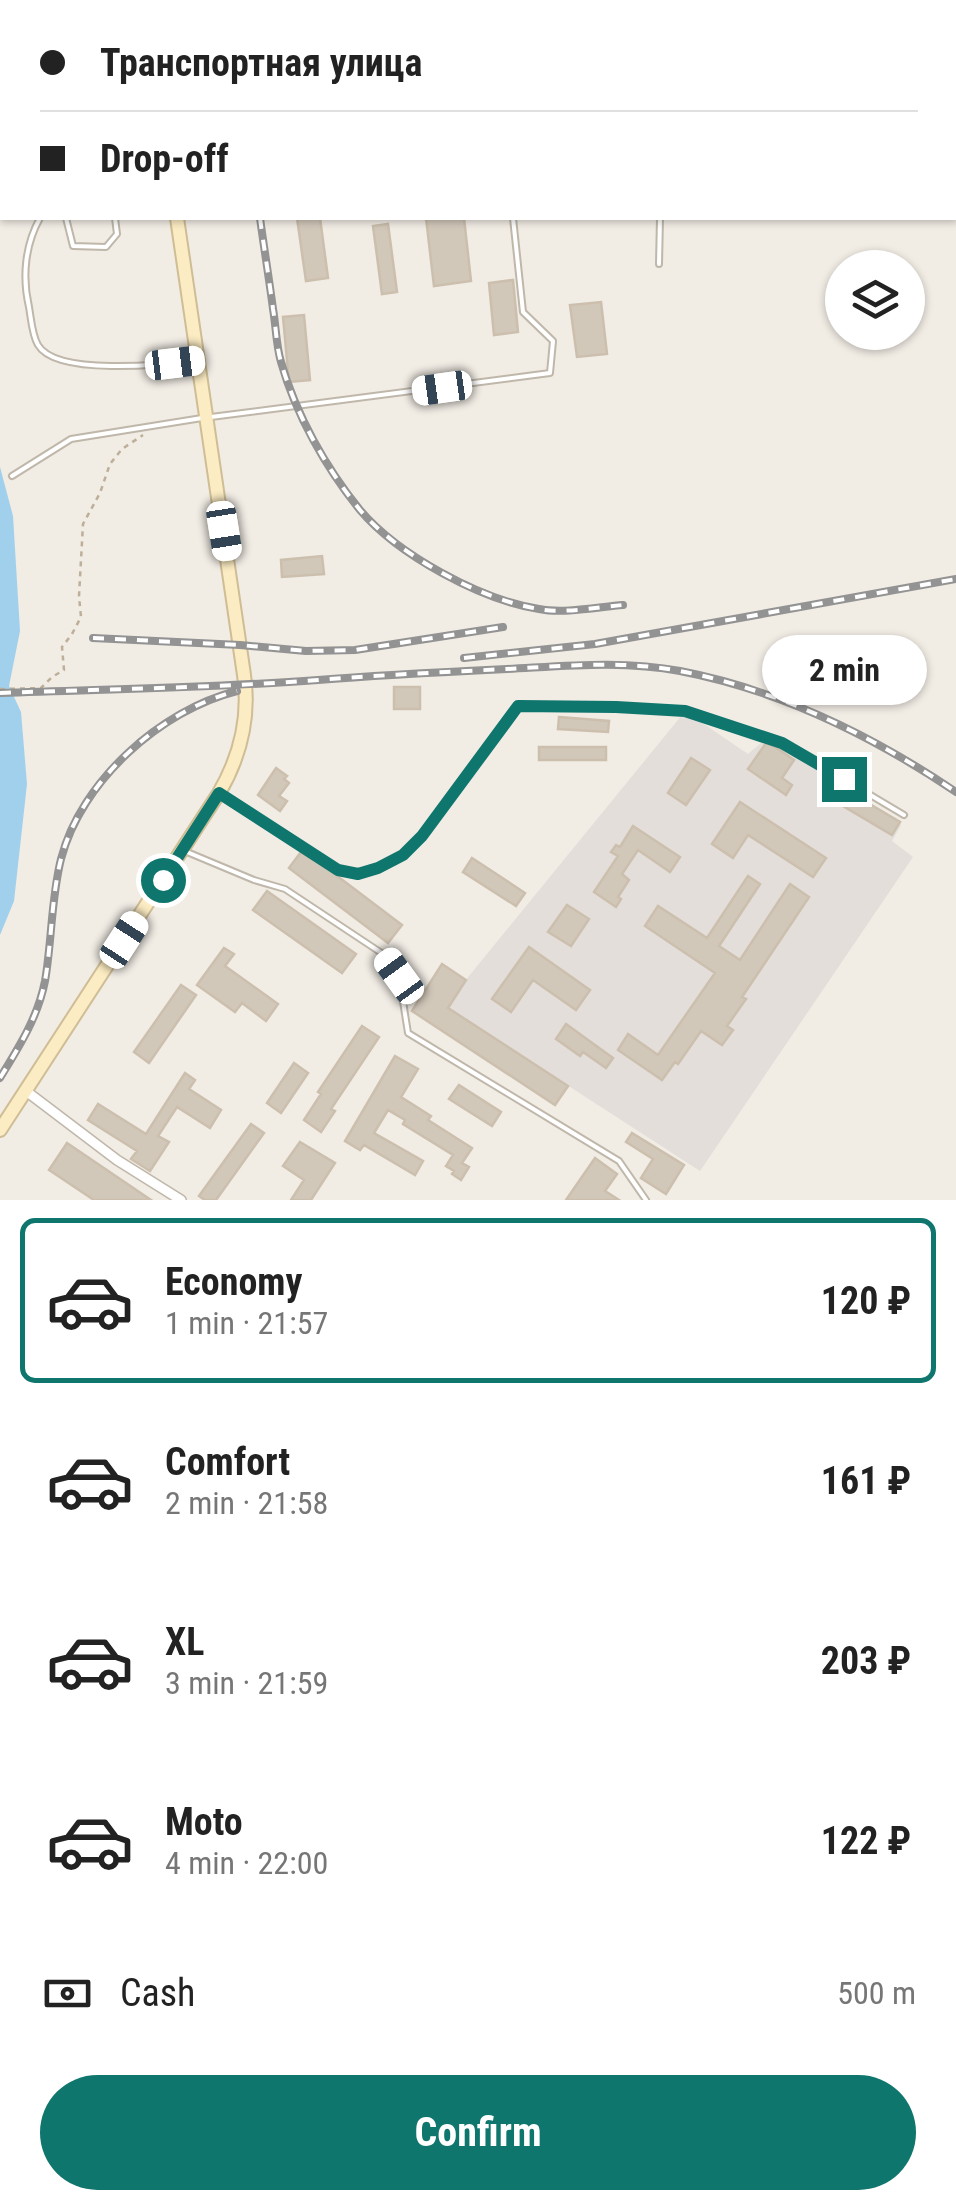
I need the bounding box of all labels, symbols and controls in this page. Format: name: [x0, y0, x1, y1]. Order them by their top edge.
text: Транспортная улица: [100, 41, 422, 85]
text: Drop-off: [100, 137, 229, 181]
map controls: [825, 250, 925, 350]
button: layers: [825, 250, 925, 350]
car: [143, 344, 207, 382]
car: [410, 369, 474, 407]
car: [204, 499, 244, 563]
callout: 2 min: [762, 634, 926, 704]
text: 2 min: [809, 651, 880, 689]
route end: [822, 757, 867, 802]
route start: [141, 858, 186, 903]
car: [95, 907, 153, 973]
car: [369, 943, 429, 1009]
icon: car: [45, 1256, 135, 1346]
text: Economy: [165, 1260, 302, 1304]
text: 120 ₽: [821, 1279, 911, 1323]
text: 1 min · 21:57: [165, 1304, 328, 1342]
icon: car: [45, 1436, 135, 1526]
text: Comfort: [165, 1440, 290, 1484]
text: 161 ₽: [821, 1459, 911, 1503]
text: 2 min · 21:58: [165, 1484, 328, 1522]
icon: car: [45, 1616, 135, 1706]
text: XL: [165, 1620, 204, 1664]
text: 203 ₽: [821, 1639, 911, 1683]
text: 3 min · 21:59: [165, 1664, 328, 1702]
icon: car: [45, 1796, 135, 1886]
text: Moto: [165, 1800, 243, 1844]
text: 122 ₽: [821, 1819, 911, 1863]
text: 4 min · 22:00: [165, 1844, 328, 1882]
icon: cash: [40, 1966, 95, 2021]
text: Cash: [120, 1971, 195, 2015]
text: 500 m: [837, 1974, 916, 2012]
button: Confirm: [40, 2075, 916, 2190]

